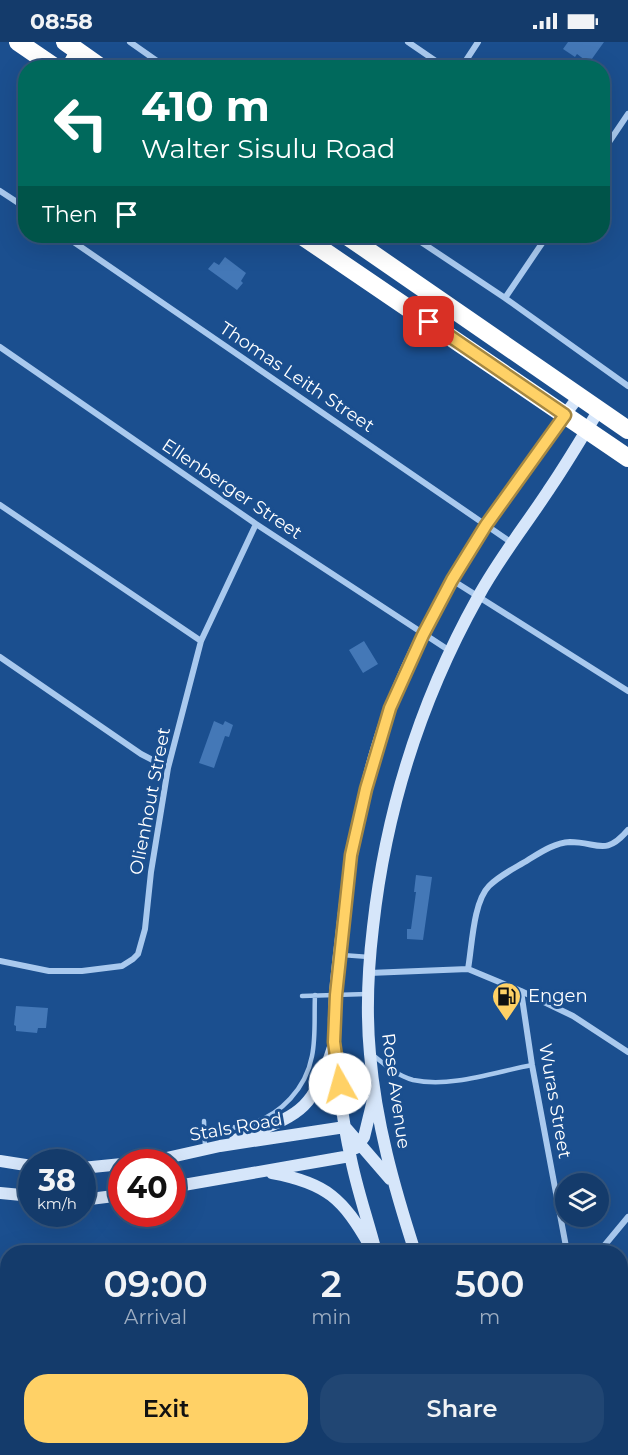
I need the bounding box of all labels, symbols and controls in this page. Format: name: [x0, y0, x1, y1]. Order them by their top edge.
text: 08:58: [30, 8, 93, 35]
text: 410 m: [141, 80, 270, 132]
icon: left: [42, 84, 120, 162]
text: Walter Sisulu Road: [141, 132, 395, 165]
icon: arrive: [110, 198, 143, 231]
text: Then: [42, 201, 98, 228]
pin: [403, 296, 454, 347]
icon: arrive: [412, 305, 445, 338]
street label: Thomas Leith Street: [216, 317, 378, 437]
street label: Ellenberger Street: [158, 434, 306, 544]
street label: Olienhout Street: [125, 725, 175, 877]
fuel station icon: Engen: [491, 980, 523, 1022]
place label: Engen: [528, 985, 588, 1007]
street label: Rose Avenue: [377, 1032, 415, 1150]
street label: Wuras Street: [534, 1042, 576, 1160]
position arrow: [308, 1052, 372, 1116]
street label: Stals Road: [188, 1108, 284, 1146]
speed limit sign: 40: [108, 1149, 186, 1227]
text: 38: [38, 1162, 76, 1199]
map controls: [555, 1173, 609, 1227]
button: layers: [555, 1173, 609, 1227]
text: km/h: [37, 1194, 77, 1213]
text: 09:00: [104, 1262, 208, 1306]
text: 2: [321, 1262, 342, 1306]
text: 500: [455, 1262, 524, 1306]
text: Arrival: [124, 1305, 187, 1329]
text: min: [311, 1305, 351, 1329]
text: m: [479, 1305, 500, 1329]
button: Exit: [24, 1374, 308, 1443]
button: Share: [320, 1374, 604, 1443]

